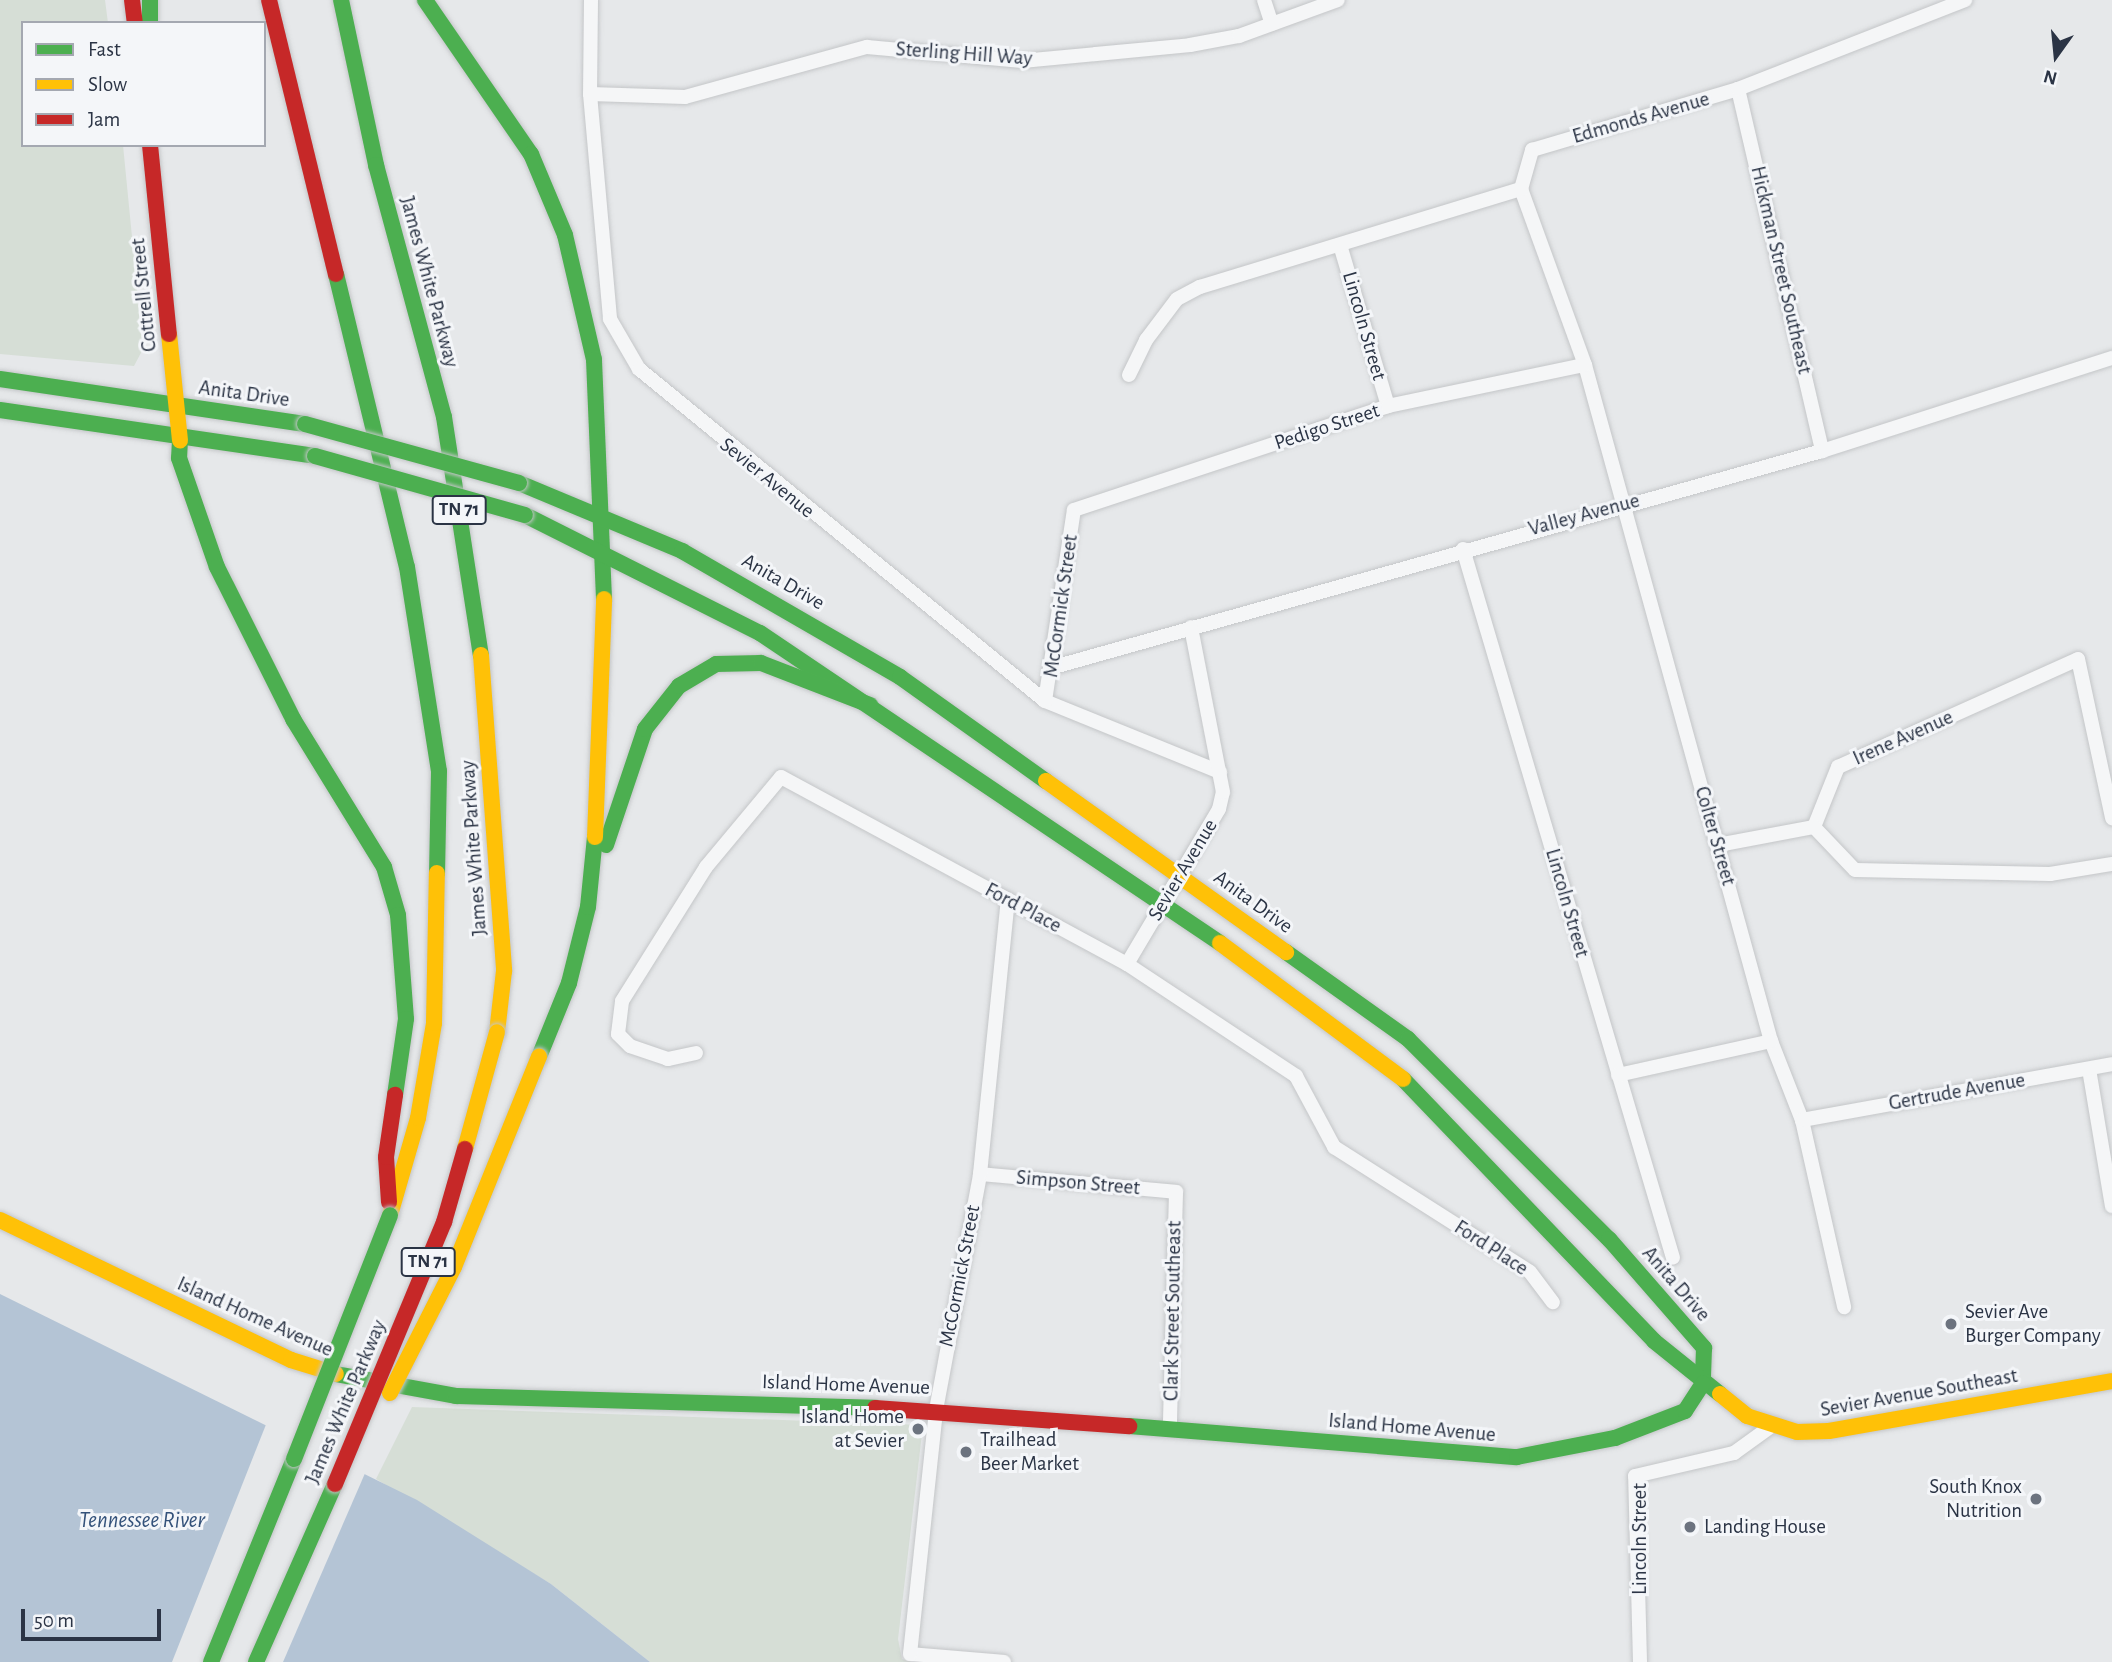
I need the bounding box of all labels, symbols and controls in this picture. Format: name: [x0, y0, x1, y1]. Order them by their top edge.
legend: [21, 21, 266, 147]
north arrow: [2021, 21, 2091, 91]
street label: Sterling Hill Way: [895, 37, 1033, 71]
text: Fast: [88, 39, 121, 60]
text: N: [2042, 66, 2059, 88]
text: Slow: [88, 74, 127, 95]
street label: Edmonds Avenue: [1570, 86, 1712, 150]
text: Jam: [88, 109, 120, 130]
street label: Hickman Street Southeast: [1745, 164, 1817, 376]
street label: James White Parkway: [394, 194, 464, 370]
street label: Cottrell Street: [126, 237, 162, 353]
street label: Lincoln Street: [1336, 269, 1392, 383]
street label: Anita Drive: [197, 375, 291, 413]
street label: Pedigo Street: [1271, 398, 1383, 456]
street label: Sevier Avenue: [715, 432, 819, 524]
street label: Valley Avenue: [1526, 488, 1642, 542]
road number: TN 71: [431, 495, 487, 526]
street label: McCormick Street: [1038, 533, 1084, 679]
street label: Anita Drive: [737, 548, 829, 616]
street label: Irene Avenue: [1849, 705, 1957, 771]
street label: James White Parkway: [455, 759, 493, 937]
street label: Colter Street: [1689, 784, 1741, 888]
street label: Sevier Avenue: [1143, 815, 1223, 925]
street label: Lincoln Street: [1539, 846, 1595, 960]
street label: Anita Drive: [1209, 865, 1297, 939]
street label: Ford Place: [980, 877, 1066, 939]
street label: Gertrude Avenue: [1887, 1068, 2027, 1116]
street label: Simpson Street: [1015, 1165, 1141, 1201]
street label: McCormick Street: [934, 1203, 986, 1349]
street label: Ford Place: [1449, 1215, 1533, 1281]
street label: Clark Street Southeast: [1159, 1221, 1187, 1401]
street label: Anita Drive: [1637, 1241, 1715, 1327]
road number: TN 71: [400, 1246, 456, 1278]
street label: Island Home Avenue: [173, 1271, 337, 1363]
place label: Sevier Ave Burger Company: [1965, 1299, 2101, 1349]
street label: James White Parkway: [300, 1316, 392, 1488]
marker: Sevier Ave Burger Company: [1943, 1316, 1959, 1332]
street label: Sevier Avenue Southeast: [1818, 1363, 2020, 1423]
street label: Island Home Avenue: [762, 1369, 930, 1401]
place label: Island Home at Sevier: [801, 1404, 904, 1454]
street label: Island Home Avenue: [1327, 1408, 1497, 1448]
marker: Island Home at Sevier: [910, 1421, 926, 1437]
place label: Trailhead Beer Market: [980, 1427, 1079, 1477]
marker: Trailhead Beer Market: [958, 1444, 974, 1460]
place label: South Knox Nutrition: [1929, 1474, 2022, 1524]
street label: Lincoln Street: [1627, 1483, 1653, 1595]
marker: South Knox Nutrition: [2028, 1491, 2044, 1507]
water label: Tennessee River: [79, 1507, 205, 1535]
place label: Landing House: [1704, 1514, 1826, 1540]
marker: Landing House: [1682, 1519, 1698, 1535]
scale bar: [24, 1596, 164, 1640]
text: 50 m: [34, 1610, 74, 1631]

